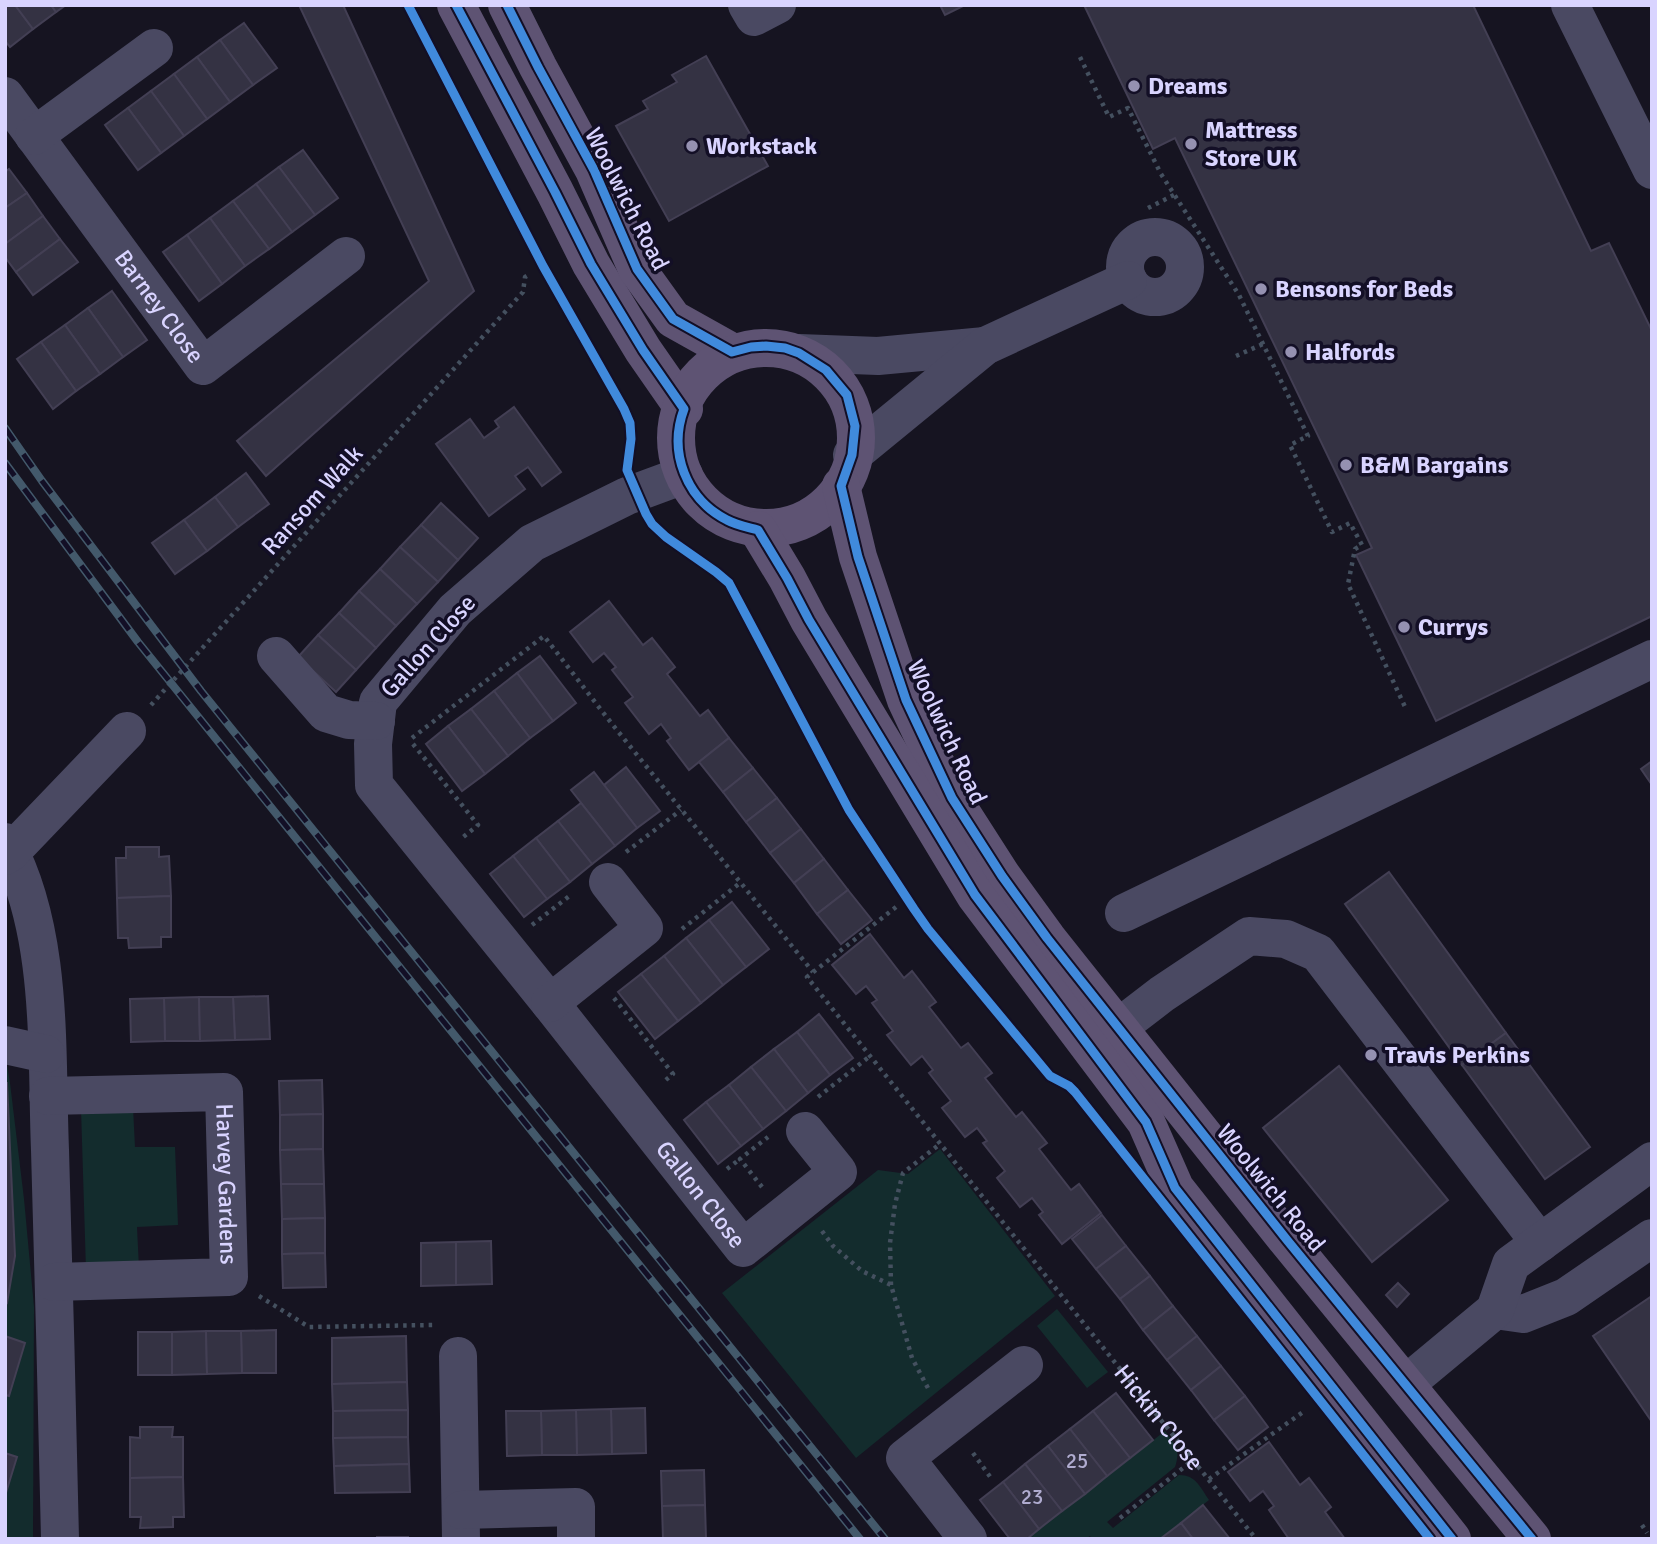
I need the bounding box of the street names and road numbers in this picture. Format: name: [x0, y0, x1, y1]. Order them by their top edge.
street label: Woolwich Road: [578, 122, 676, 276]
street label: Barney Close: [108, 244, 211, 369]
street label: Ransom Walk: [255, 439, 369, 561]
street label: Gallon Close: [374, 588, 482, 704]
street label: Woolwich Road: [900, 655, 994, 809]
street label: Harvey Gardens: [209, 1103, 244, 1265]
street label: Woolwich Road: [1210, 1118, 1332, 1258]
street label: Gallon Close: [649, 1135, 752, 1254]
street label: Hickin Close: [1107, 1358, 1210, 1476]

